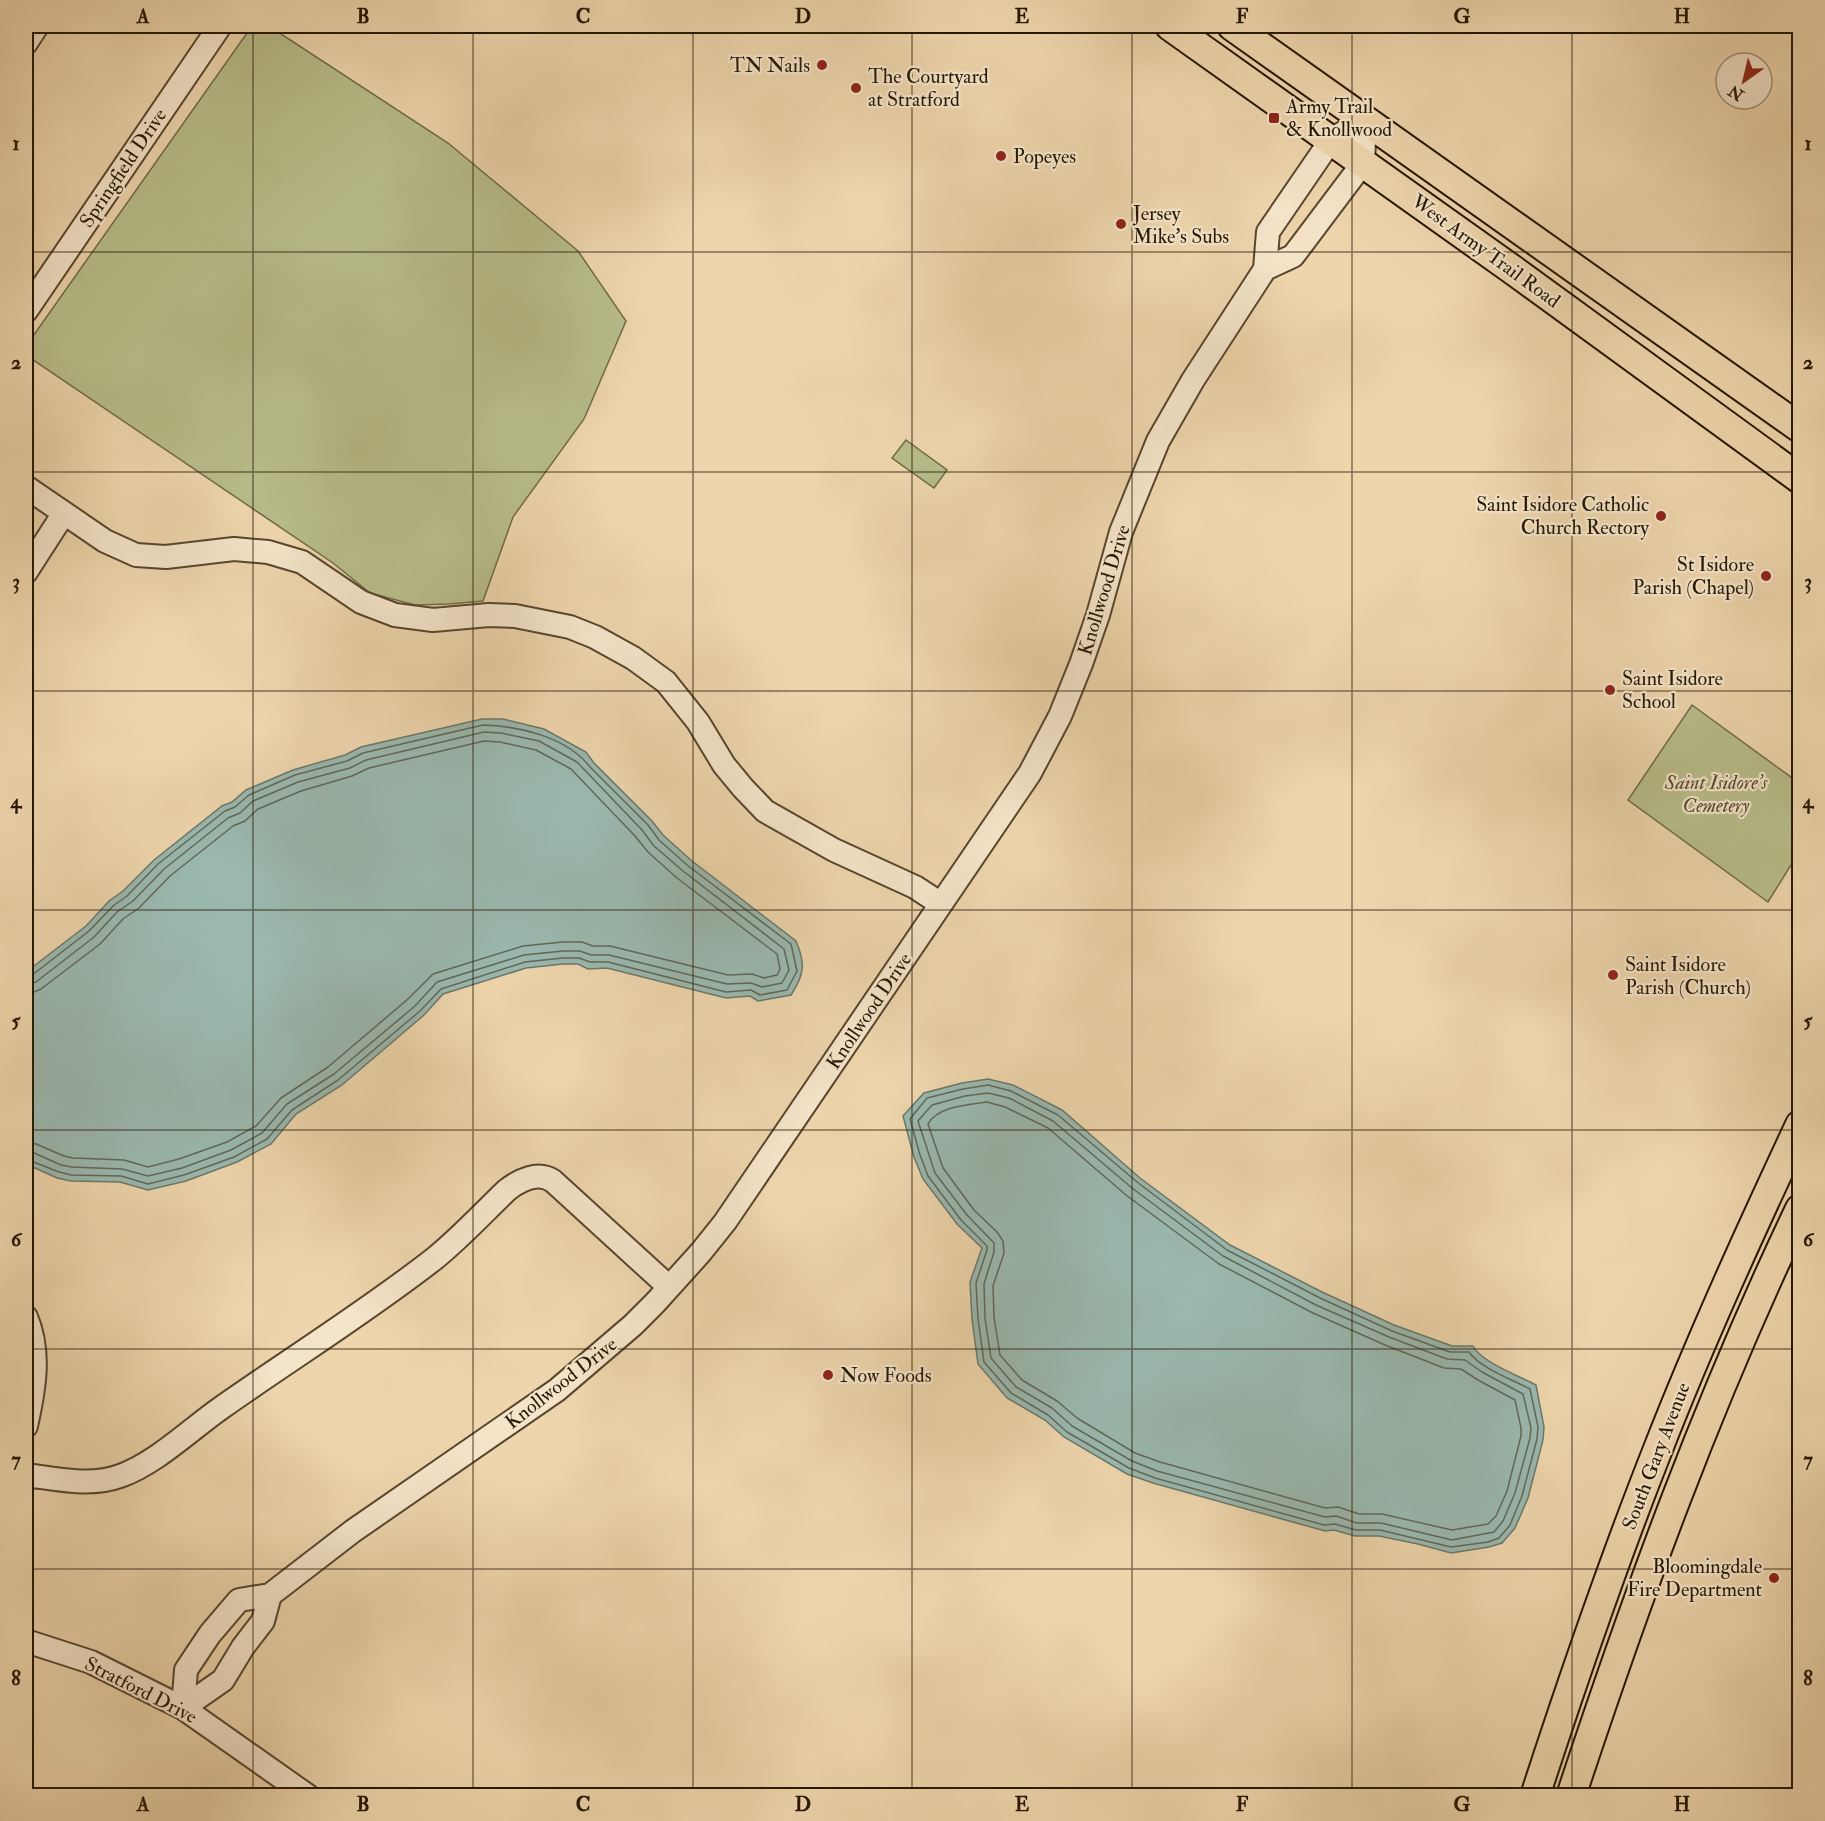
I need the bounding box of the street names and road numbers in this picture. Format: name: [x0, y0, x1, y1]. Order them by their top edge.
street label: Springfield Drive: [74, 104, 173, 233]
street label: West Army Trail Road: [1406, 188, 1565, 313]
street label: Knollwood Drive: [1072, 522, 1136, 658]
street label: Knollwood Drive: [821, 948, 917, 1074]
street label: Knollwood Drive: [500, 1332, 622, 1434]
street label: South Gary Avenue: [1616, 1379, 1696, 1533]
street label: Stratford Drive: [81, 1651, 201, 1729]

